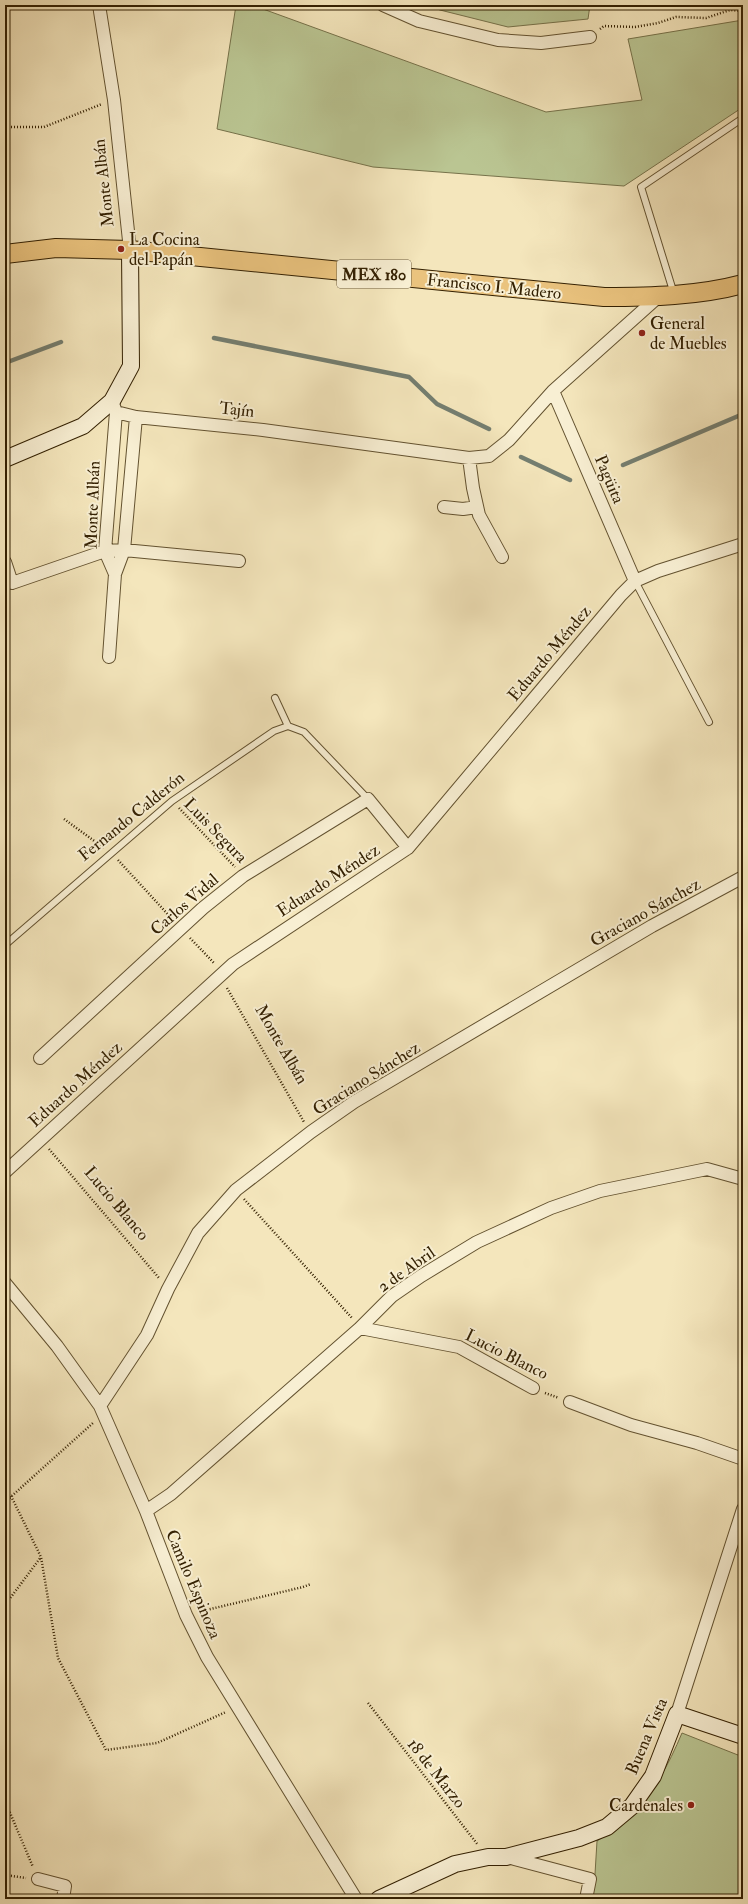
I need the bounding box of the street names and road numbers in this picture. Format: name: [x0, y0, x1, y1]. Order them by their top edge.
street label: Monte Albán: [88, 138, 119, 228]
road number: MEX 180: [337, 260, 411, 288]
street label: Francisco I. Madero: [426, 269, 562, 304]
street label: Tajín: [218, 397, 256, 422]
street label: Pagüita: [590, 452, 630, 508]
street label: Monte Albán: [80, 460, 105, 550]
street label: Eduardo Méndez: [503, 601, 595, 705]
street label: Fernando Calderón: [74, 767, 189, 866]
street label: Luis Segura: [180, 793, 252, 868]
street label: Eduardo Méndez: [273, 839, 384, 921]
street label: Carlos Vidal: [146, 869, 223, 940]
street label: Graciano Sánchez: [586, 874, 704, 951]
street label: Monte Albán: [250, 1001, 313, 1088]
street label: Eduardo Méndez: [24, 1037, 126, 1132]
street label: Graciano Sánchez: [309, 1037, 424, 1120]
street label: Lucio Blanco: [80, 1162, 154, 1245]
street label: 2 de Abril: [373, 1242, 440, 1297]
street label: Lucio Blanco: [462, 1325, 552, 1384]
street label: Camilo Espinoza: [160, 1527, 226, 1643]
street label: Buena Vista: [621, 1694, 672, 1778]
street label: 18 de Marzo: [403, 1734, 470, 1812]

